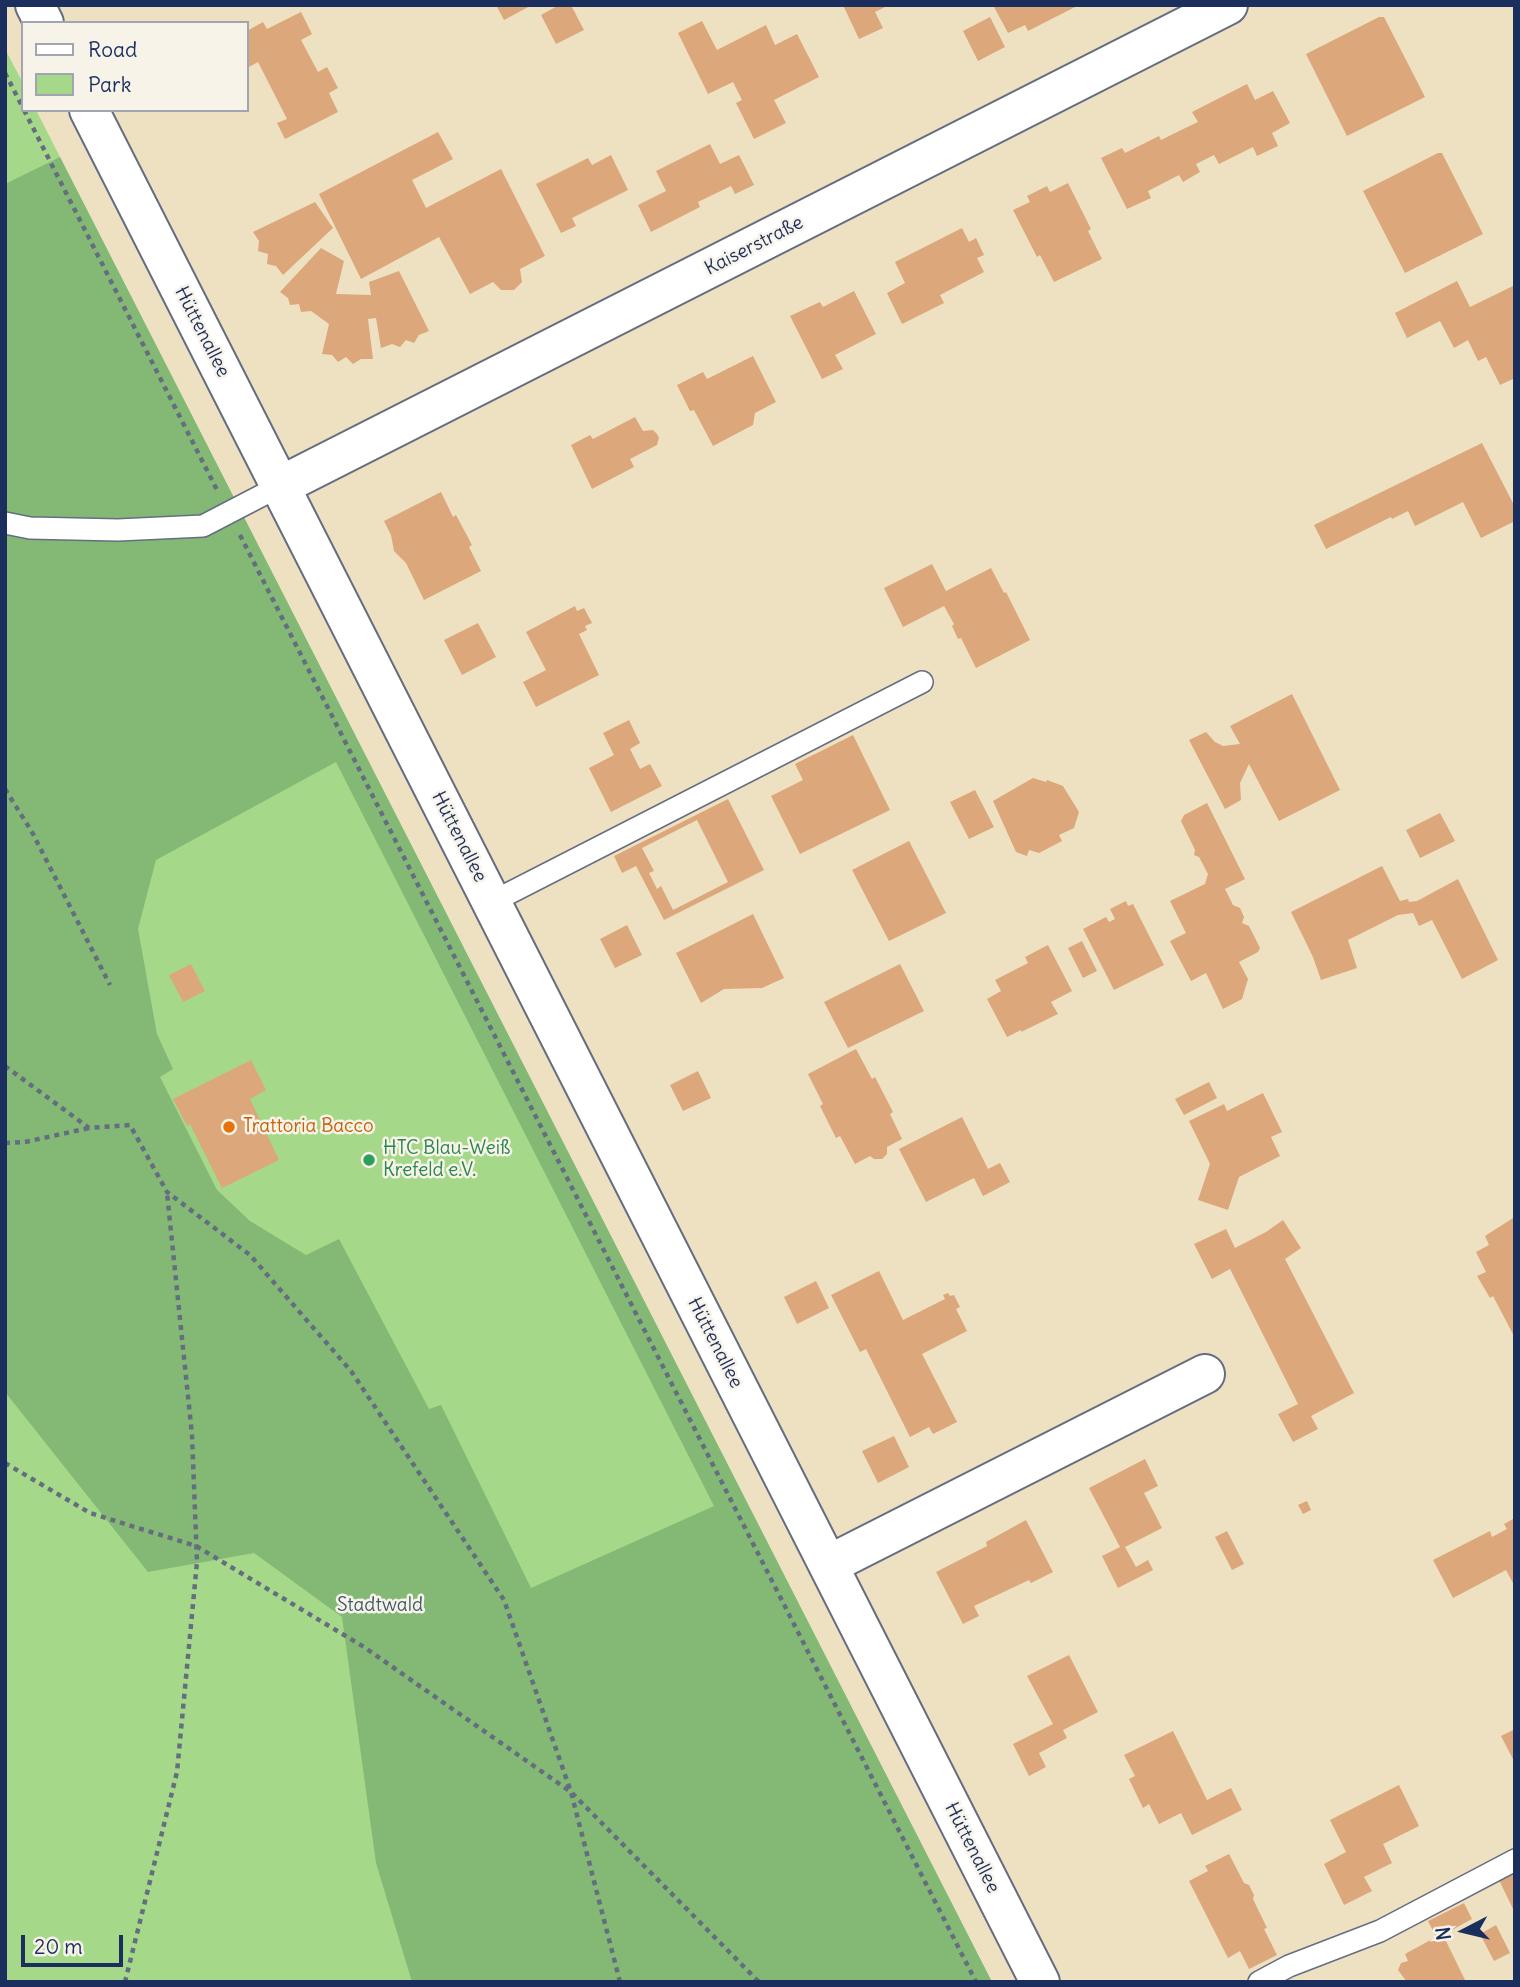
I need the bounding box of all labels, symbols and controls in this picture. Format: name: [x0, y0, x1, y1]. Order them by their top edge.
legend: [21, 21, 248, 112]
text: Road: [88, 36, 137, 63]
text: Park: [88, 71, 131, 98]
street label: Kaiserstraße: [701, 211, 807, 281]
street label: Hüttenallee: [170, 283, 234, 381]
street label: Hüttenallee: [427, 788, 491, 886]
place label: Trattoria Bacco: [243, 1116, 374, 1138]
marker: Trattoria Bacco: [221, 1119, 237, 1135]
place label: HTC Blau-Weiß Krefeld e.V.: [383, 1138, 510, 1182]
marker: HTC Blau-Weiß Krefeld e.V.: [361, 1152, 377, 1168]
street label: Hüttenallee: [683, 1294, 747, 1392]
park label: Stadtwald: [337, 1595, 423, 1617]
street label: Hüttenallee: [940, 1799, 1004, 1897]
north arrow: [1429, 1896, 1499, 1966]
scale bar: [24, 1920, 126, 1964]
text: N: [1430, 1926, 1456, 1942]
text: 20 m: [34, 1933, 83, 1960]

